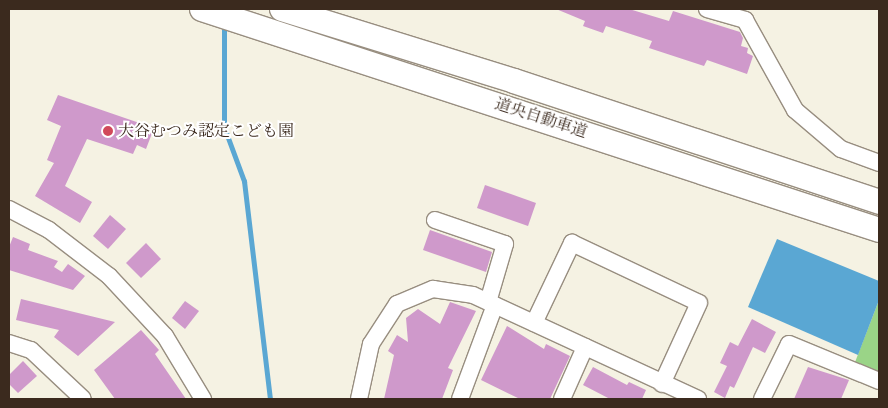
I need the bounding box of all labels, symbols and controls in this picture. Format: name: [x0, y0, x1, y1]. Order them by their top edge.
street label: 道央自動車道: [492, 94, 590, 142]
place label: 大谷むつみ認定こども園: [118, 121, 294, 141]
marker: 大谷むつみ認定こども園: [102, 125, 114, 137]

